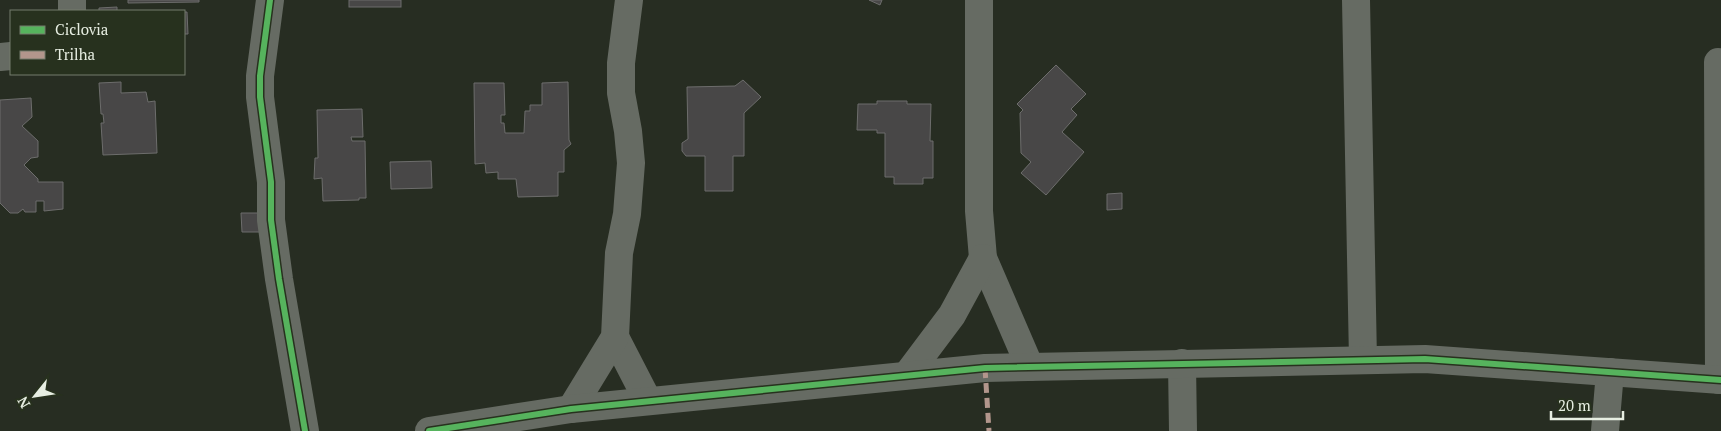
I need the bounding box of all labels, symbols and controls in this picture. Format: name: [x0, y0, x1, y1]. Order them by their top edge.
legend: [10, 10, 185, 75]
text: Ciclovia: [55, 19, 109, 39]
text: Trilha: [55, 44, 95, 64]
north arrow: [10, 371, 60, 421]
scale bar: [1551, 388, 1624, 420]
text: N: [12, 393, 34, 412]
text: 20 m: [1558, 395, 1591, 415]

